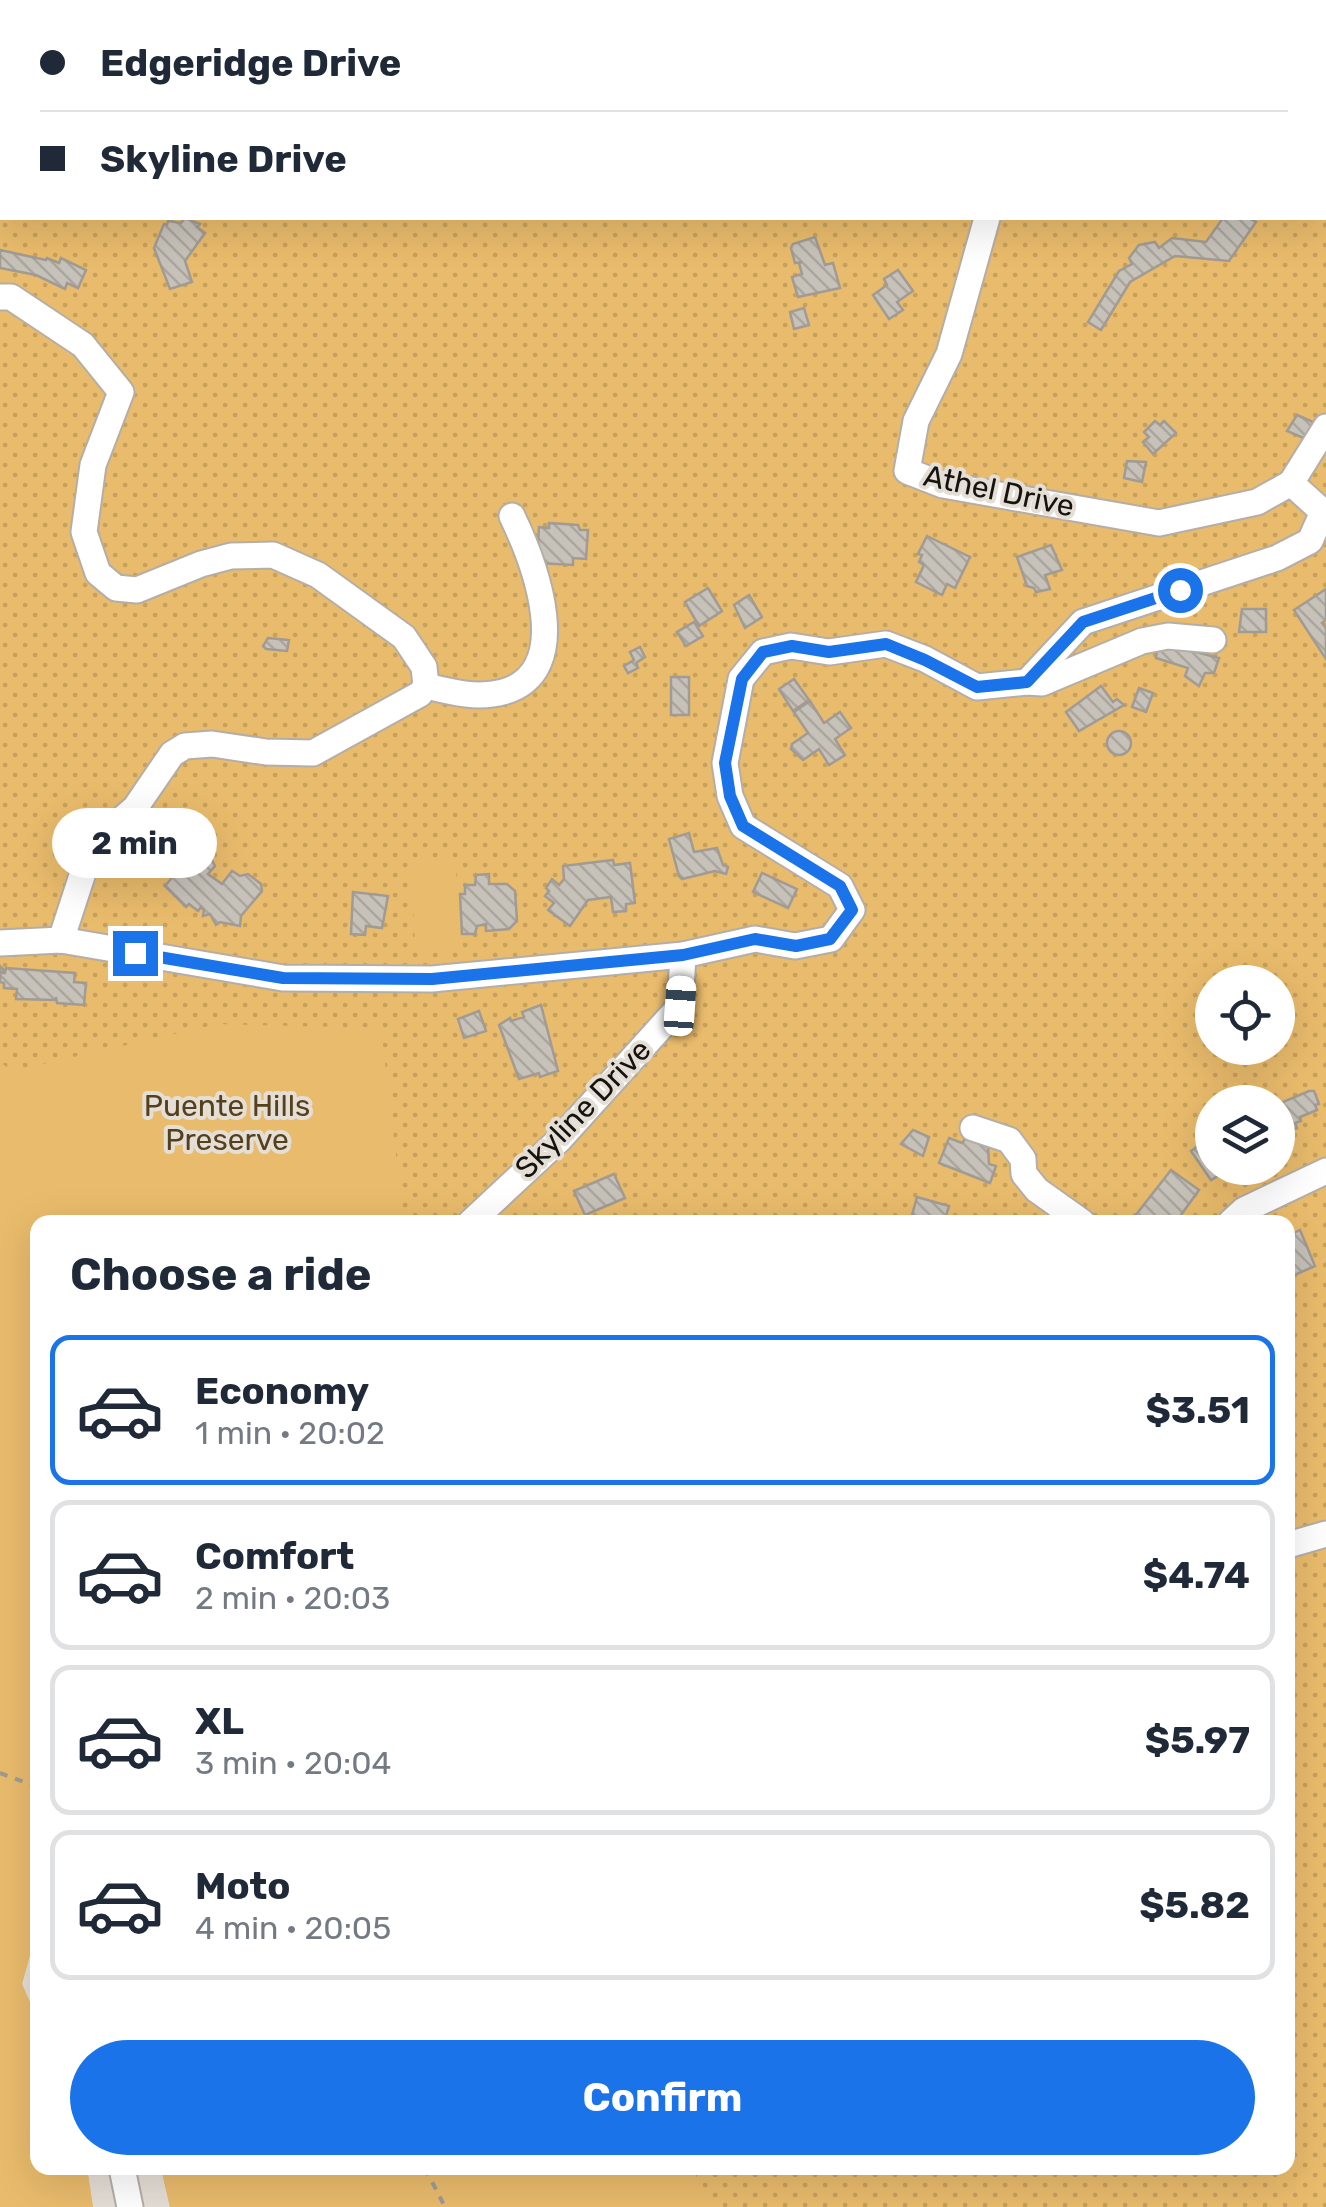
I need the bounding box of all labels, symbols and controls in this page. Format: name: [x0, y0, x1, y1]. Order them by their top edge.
text: Edgeridge Drive: [100, 40, 401, 86]
text: Skyline Drive: [100, 136, 347, 182]
street label: Athel Drive: [920, 457, 1078, 525]
route start: [1158, 568, 1203, 613]
callout: 2 min: [52, 808, 218, 878]
text: 2 min: [91, 824, 178, 862]
route end: [113, 931, 158, 976]
map controls: [1195, 965, 1295, 1185]
button: locate: [1195, 965, 1295, 1065]
car: [663, 975, 697, 1037]
street label: Skyline Drive: [508, 1032, 658, 1186]
button: layers: [1195, 1085, 1295, 1185]
park label: Puente Hills Preserve: [144, 1088, 310, 1158]
text: Choose a ride: [70, 1248, 372, 1301]
icon: car: [75, 1365, 165, 1455]
text: Economy: [195, 1368, 369, 1414]
text: $3.51: [1146, 1387, 1250, 1433]
text: 1 min · 20:02: [195, 1414, 385, 1452]
icon: car: [75, 1530, 165, 1620]
text: Comfort: [195, 1533, 354, 1579]
text: $4.74: [1143, 1552, 1250, 1598]
text: 2 min · 20:03: [195, 1579, 390, 1617]
icon: car: [75, 1695, 165, 1785]
text: XL: [195, 1698, 244, 1744]
text: $5.97: [1145, 1717, 1250, 1763]
text: 3 min · 20:04: [195, 1744, 391, 1782]
icon: car: [75, 1860, 165, 1950]
text: Moto: [195, 1863, 291, 1909]
text: $5.82: [1139, 1882, 1250, 1928]
text: 4 min · 20:05: [195, 1909, 391, 1947]
button: Confirm: [70, 2040, 1255, 2155]

